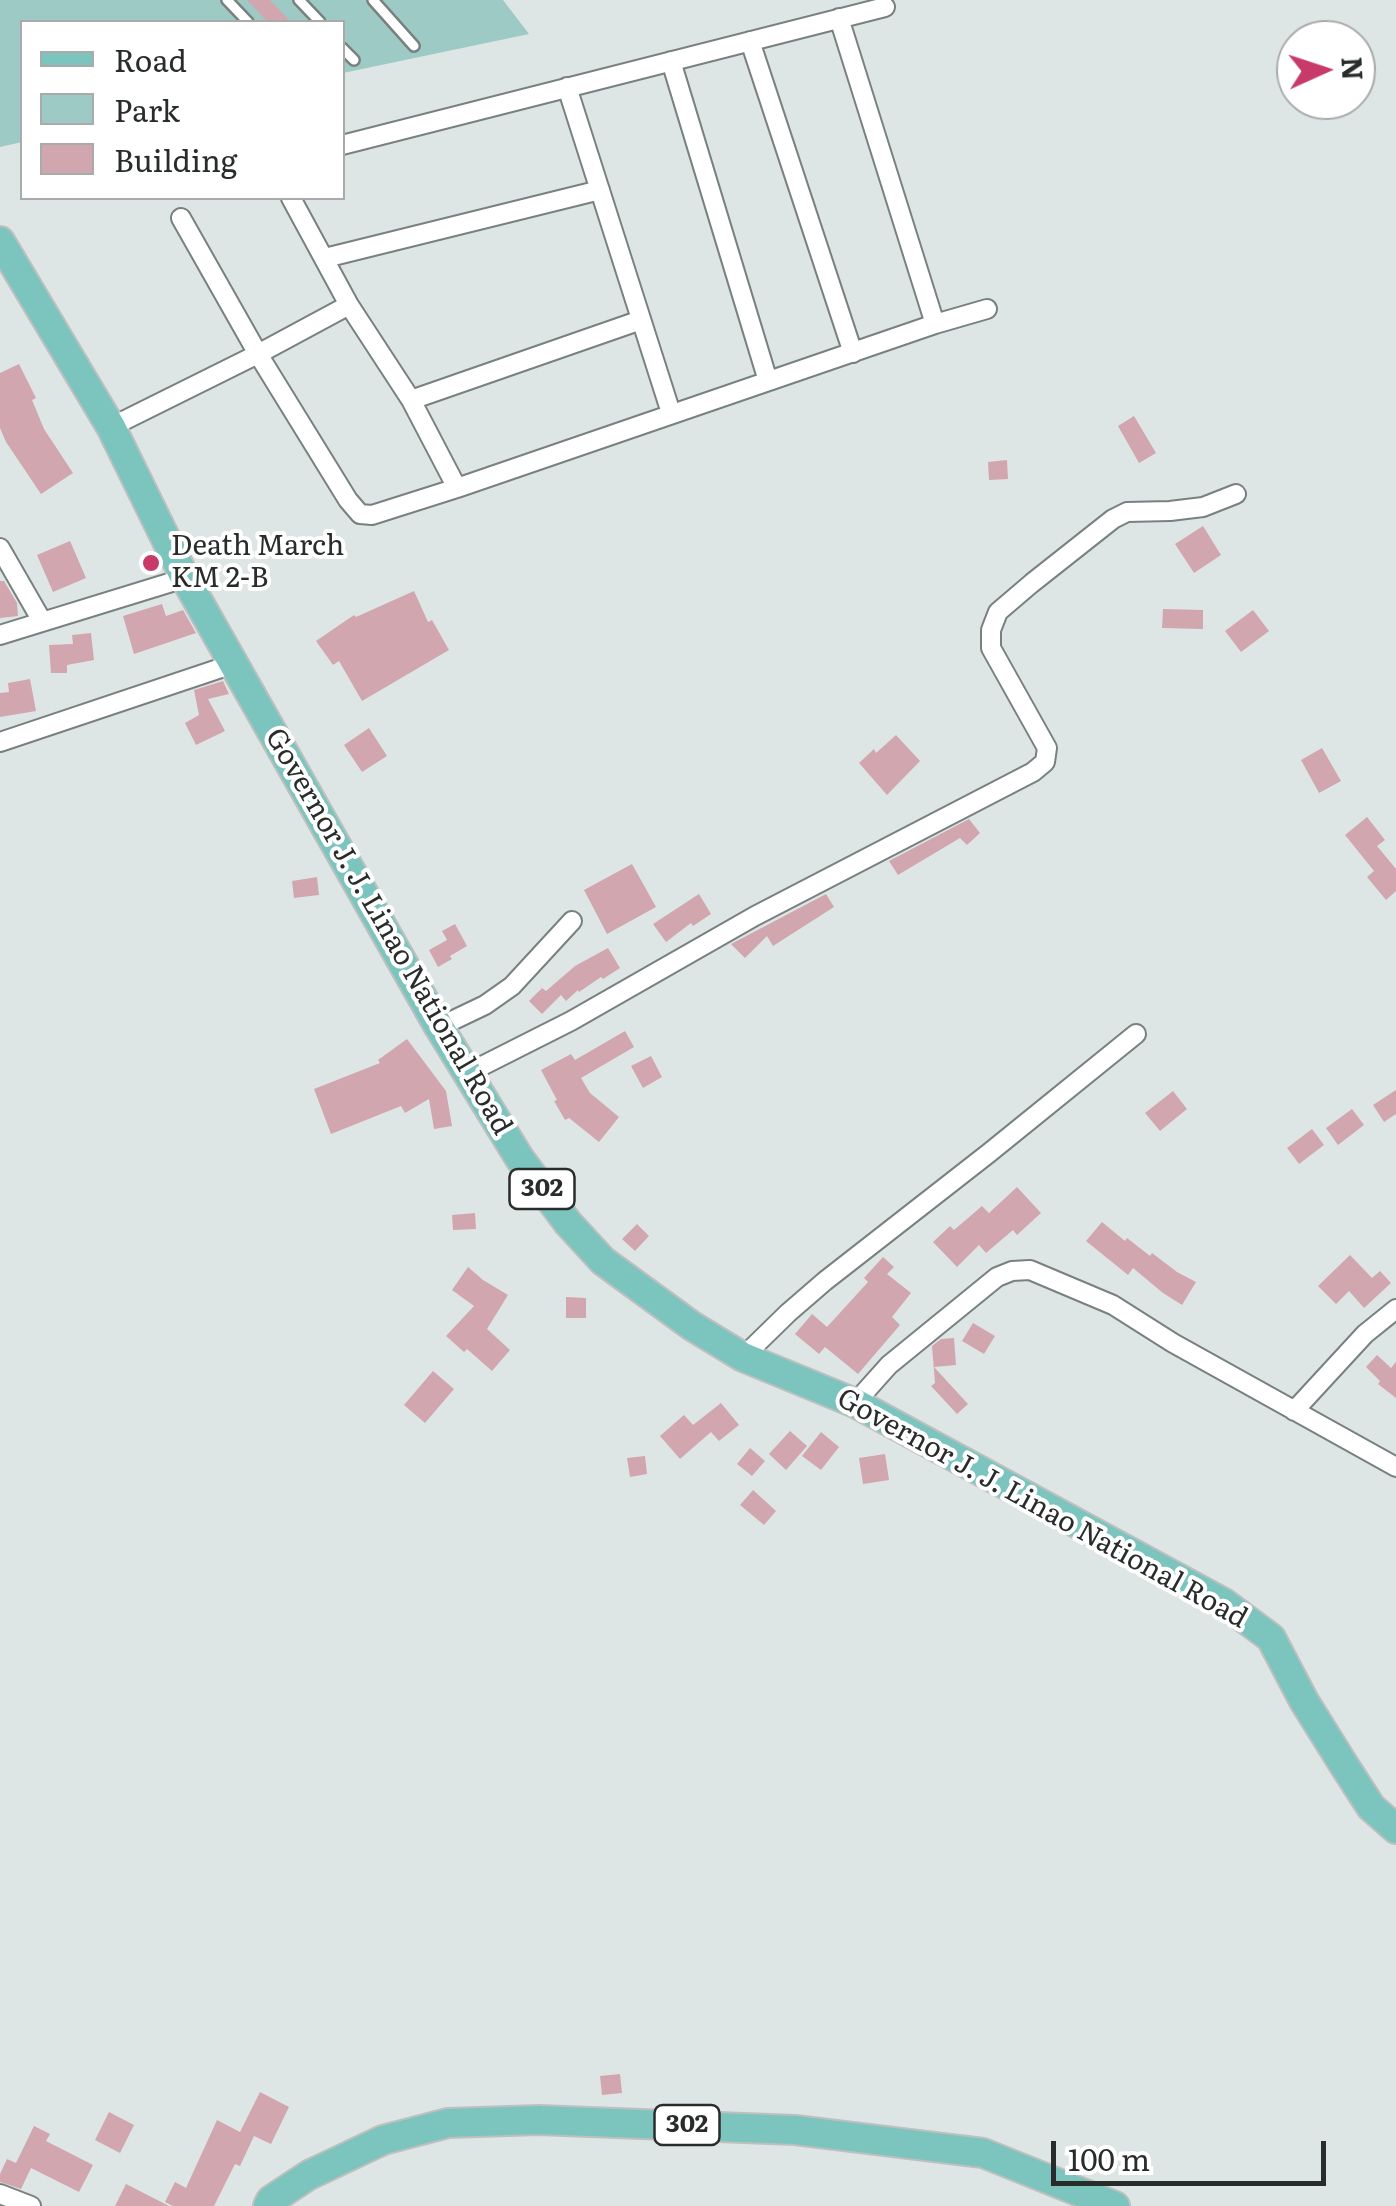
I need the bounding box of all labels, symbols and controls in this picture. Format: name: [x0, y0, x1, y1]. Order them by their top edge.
legend: [20, 20, 345, 200]
north arrow: [1276, 20, 1376, 120]
text: Road: [114, 37, 187, 81]
text: N: [1332, 56, 1376, 81]
text: Park: [114, 87, 180, 131]
text: Building: [114, 137, 238, 181]
place label: Death March KM 2-B: [171, 530, 344, 596]
marker: Death March KM 2-B: [140, 552, 162, 574]
street label: Governor J. J. Linao National Road: [258, 723, 518, 1141]
road number: 302: [510, 1169, 574, 1209]
street label: Governor J. J. Linao National Road: [831, 1382, 1253, 1636]
road number: 302: [654, 2105, 720, 2145]
scale bar: [1056, 2121, 1331, 2183]
text: 100 m: [1068, 2136, 1150, 2180]

